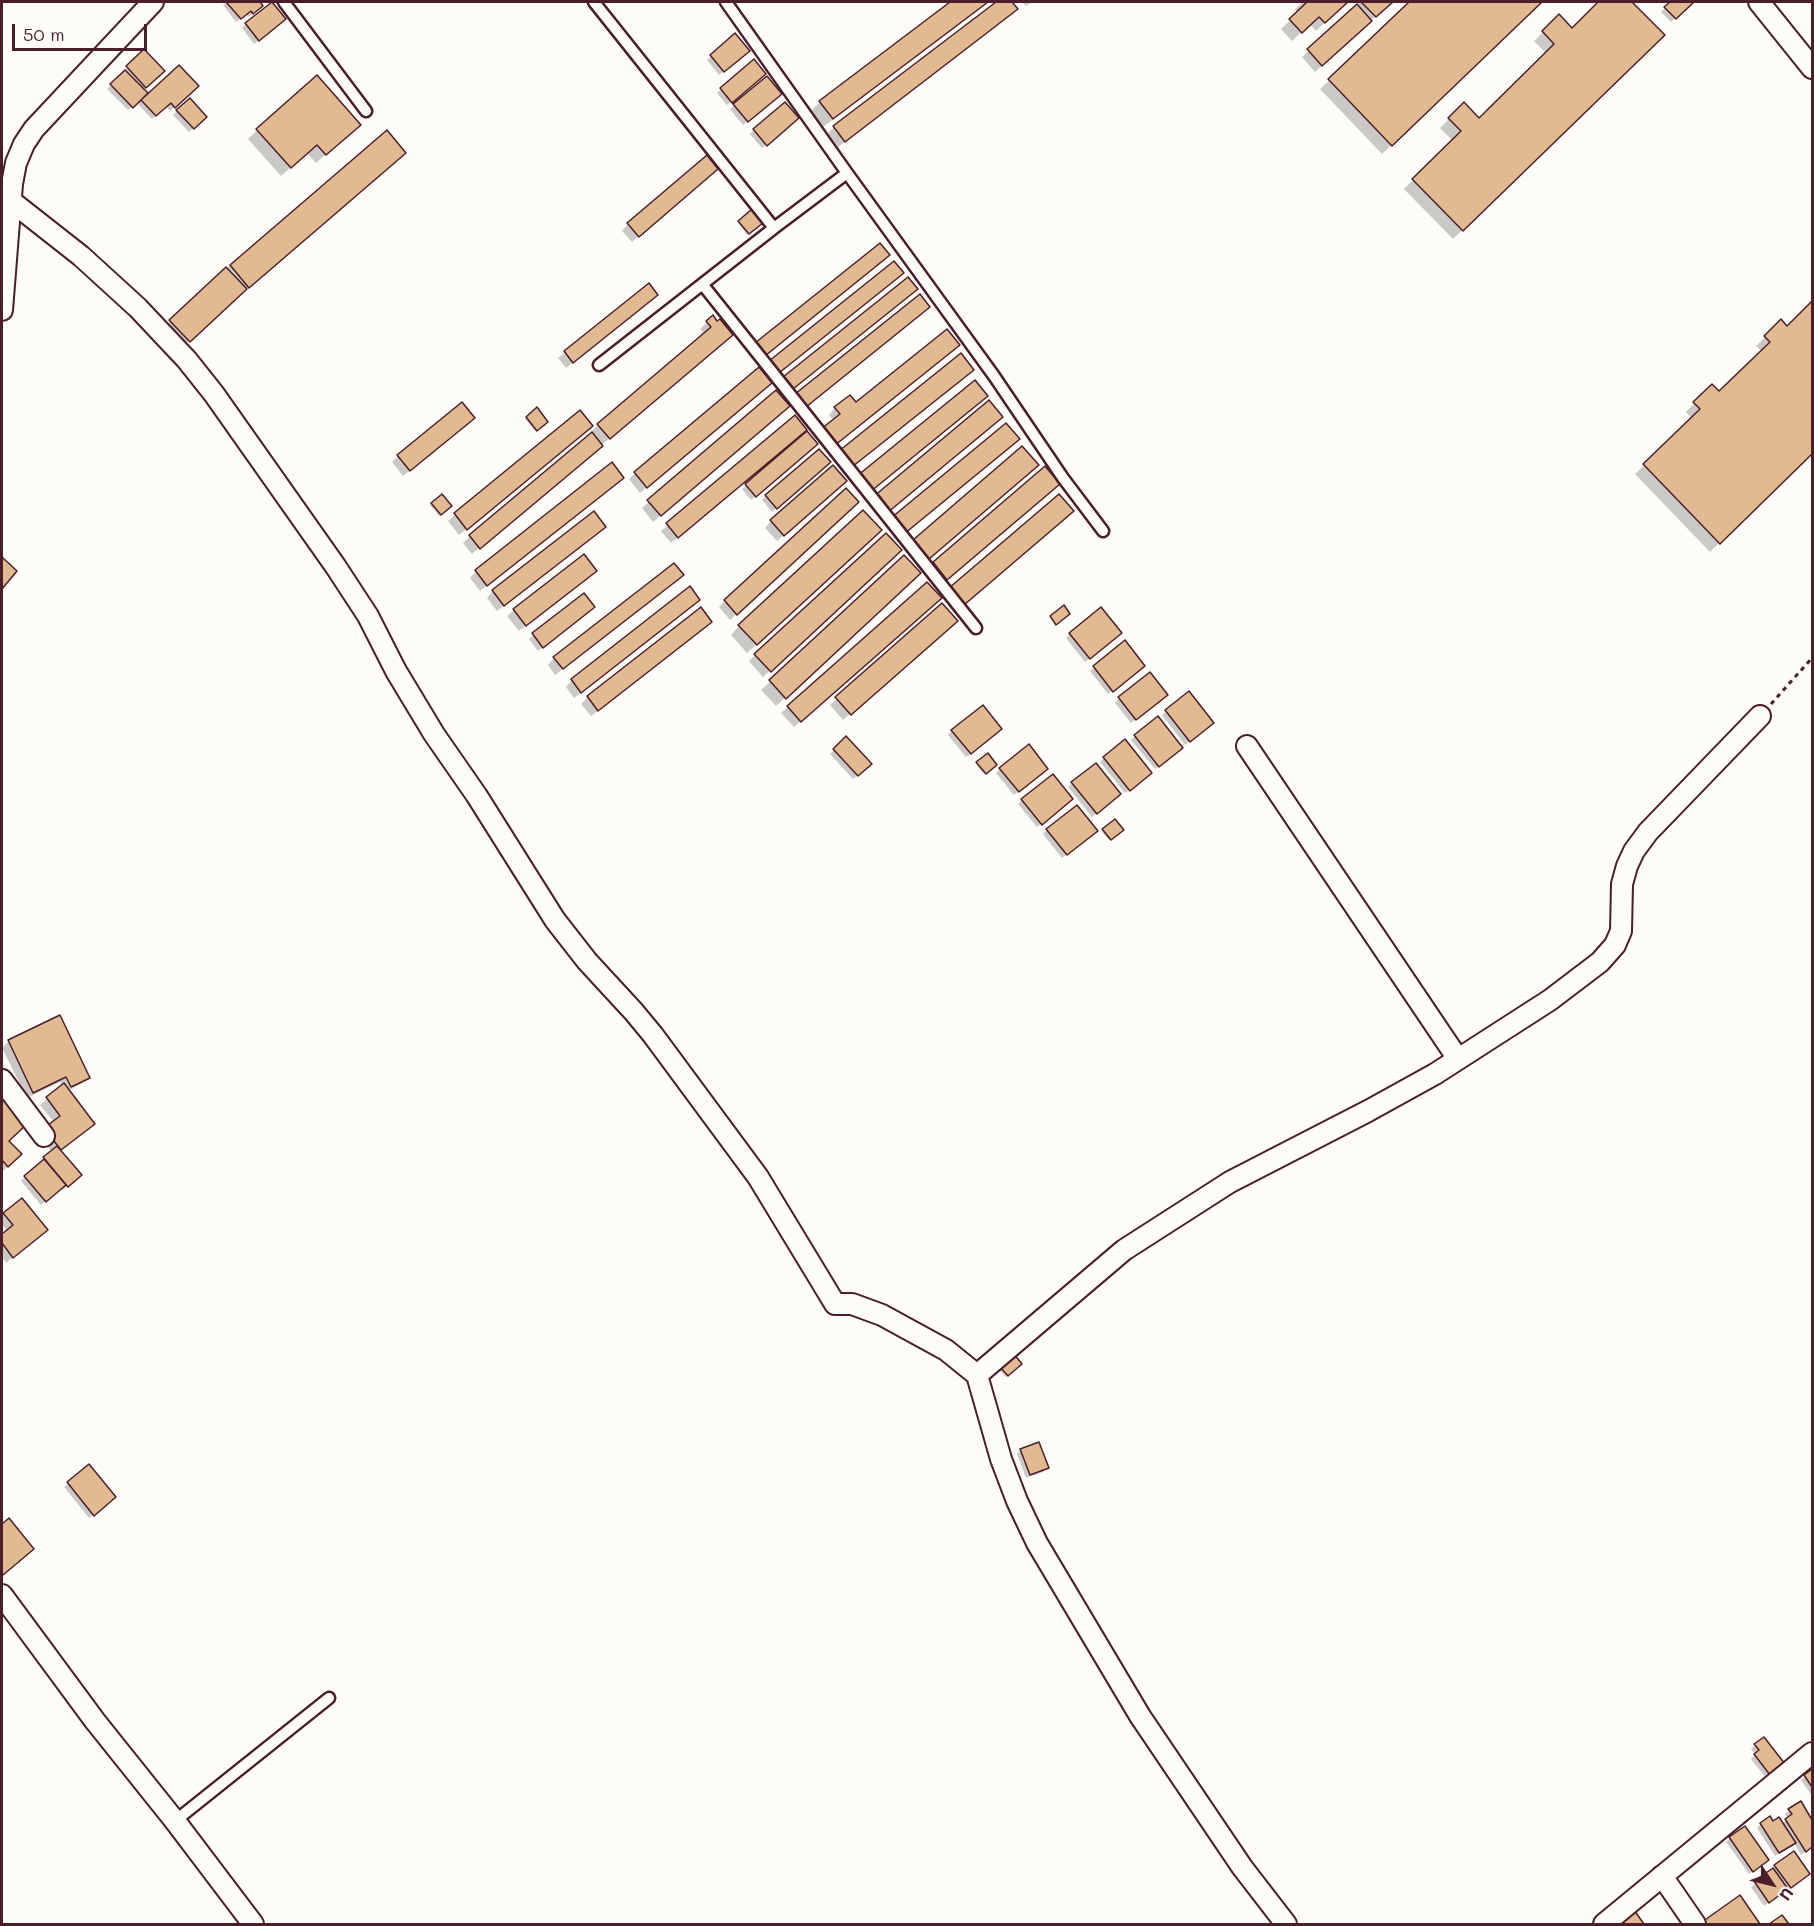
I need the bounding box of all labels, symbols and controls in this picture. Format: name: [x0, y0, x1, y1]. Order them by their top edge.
scale bar: [15, 12, 150, 50]
text: 50 m: [23, 22, 65, 46]
north arrow: [1742, 1854, 1802, 1914]
text: U: [1775, 1884, 1799, 1905]

